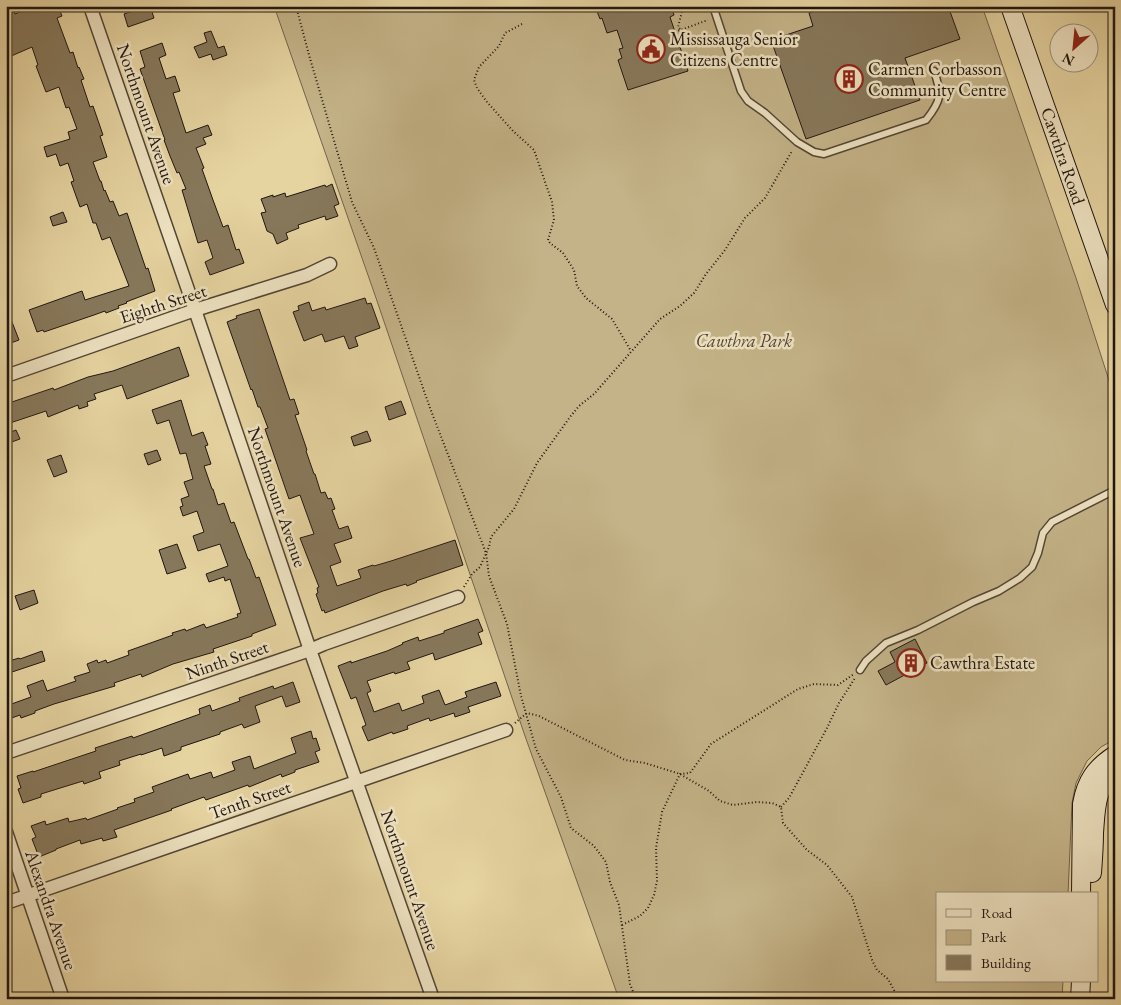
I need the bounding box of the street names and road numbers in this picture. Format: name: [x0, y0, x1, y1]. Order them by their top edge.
street label: Northmount Avenue: [112, 41, 181, 187]
street label: Cawthra Road: [1036, 104, 1091, 208]
street label: Eighth Street: [117, 279, 209, 328]
street label: Northmount Avenue: [243, 424, 312, 570]
street label: Ninth Street: [182, 635, 272, 684]
street label: Tenth Street: [206, 775, 294, 824]
street label: Northmount Avenue: [376, 807, 445, 953]
street label: Alexandra Avenue: [20, 846, 83, 973]

